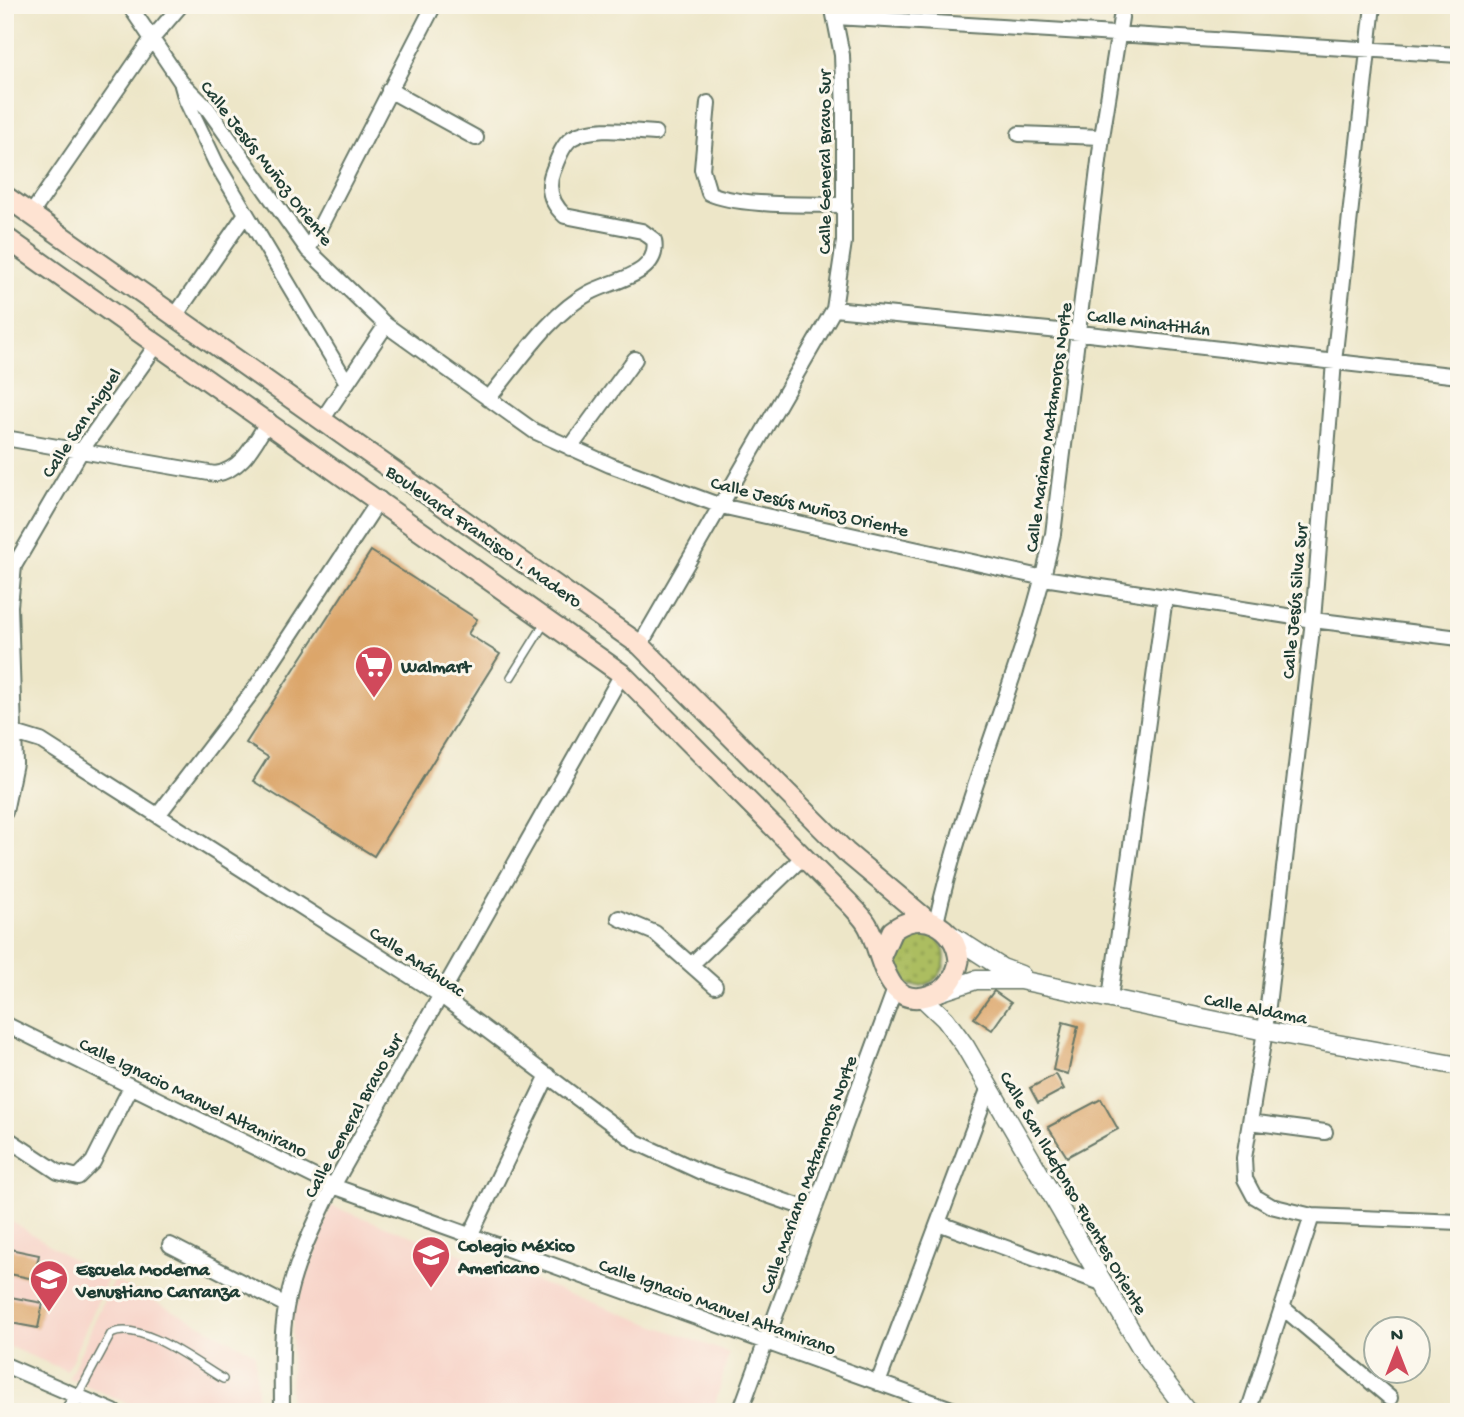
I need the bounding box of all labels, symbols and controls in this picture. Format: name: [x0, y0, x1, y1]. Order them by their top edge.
street label: Calle General Bravo Sur: [815, 68, 838, 254]
street label: Calle Jesús Muñoz Oriente: [194, 77, 337, 252]
street label: Calle Mariano Matamoros Norte: [1022, 301, 1079, 554]
street label: Calle Minatitlán: [1086, 306, 1211, 343]
street label: Calle San Miguel: [38, 365, 128, 483]
street label: Boulevard Francisco I. Madero: [380, 461, 586, 615]
street label: Calle Jesús Muñoz Oriente: [708, 473, 911, 544]
street label: Calle Jesús Silva Sur: [1278, 520, 1315, 680]
supermarket icon: Walmart: [353, 644, 395, 699]
place label: Walmart: [400, 657, 473, 680]
street label: Calle Anáhuac: [364, 922, 469, 1004]
street label: Calle Aldama: [1202, 989, 1310, 1032]
street label: Calle General Bravo Sur: [300, 1029, 411, 1203]
street label: Calle Ignacio Manuel Altamirano: [75, 1034, 310, 1165]
street label: Calle Mariano Matamoros Norte: [756, 1053, 864, 1298]
street label: Calle San Ildefonso Fuentes Oriente: [993, 1068, 1151, 1320]
school or university icon: Colegio México Americano: [410, 1234, 452, 1289]
place label: Colegio México Americano: [457, 1236, 575, 1281]
street label: Calle Ignacio Manuel Altamirano: [595, 1255, 839, 1362]
school or university icon: Escuela Moderna Venustiano Carranza: [28, 1258, 70, 1313]
place label: Escuela Moderna Venustiano Carranza: [75, 1260, 241, 1305]
north arrow: [1362, 1316, 1432, 1386]
text: N: [1391, 1325, 1403, 1348]

